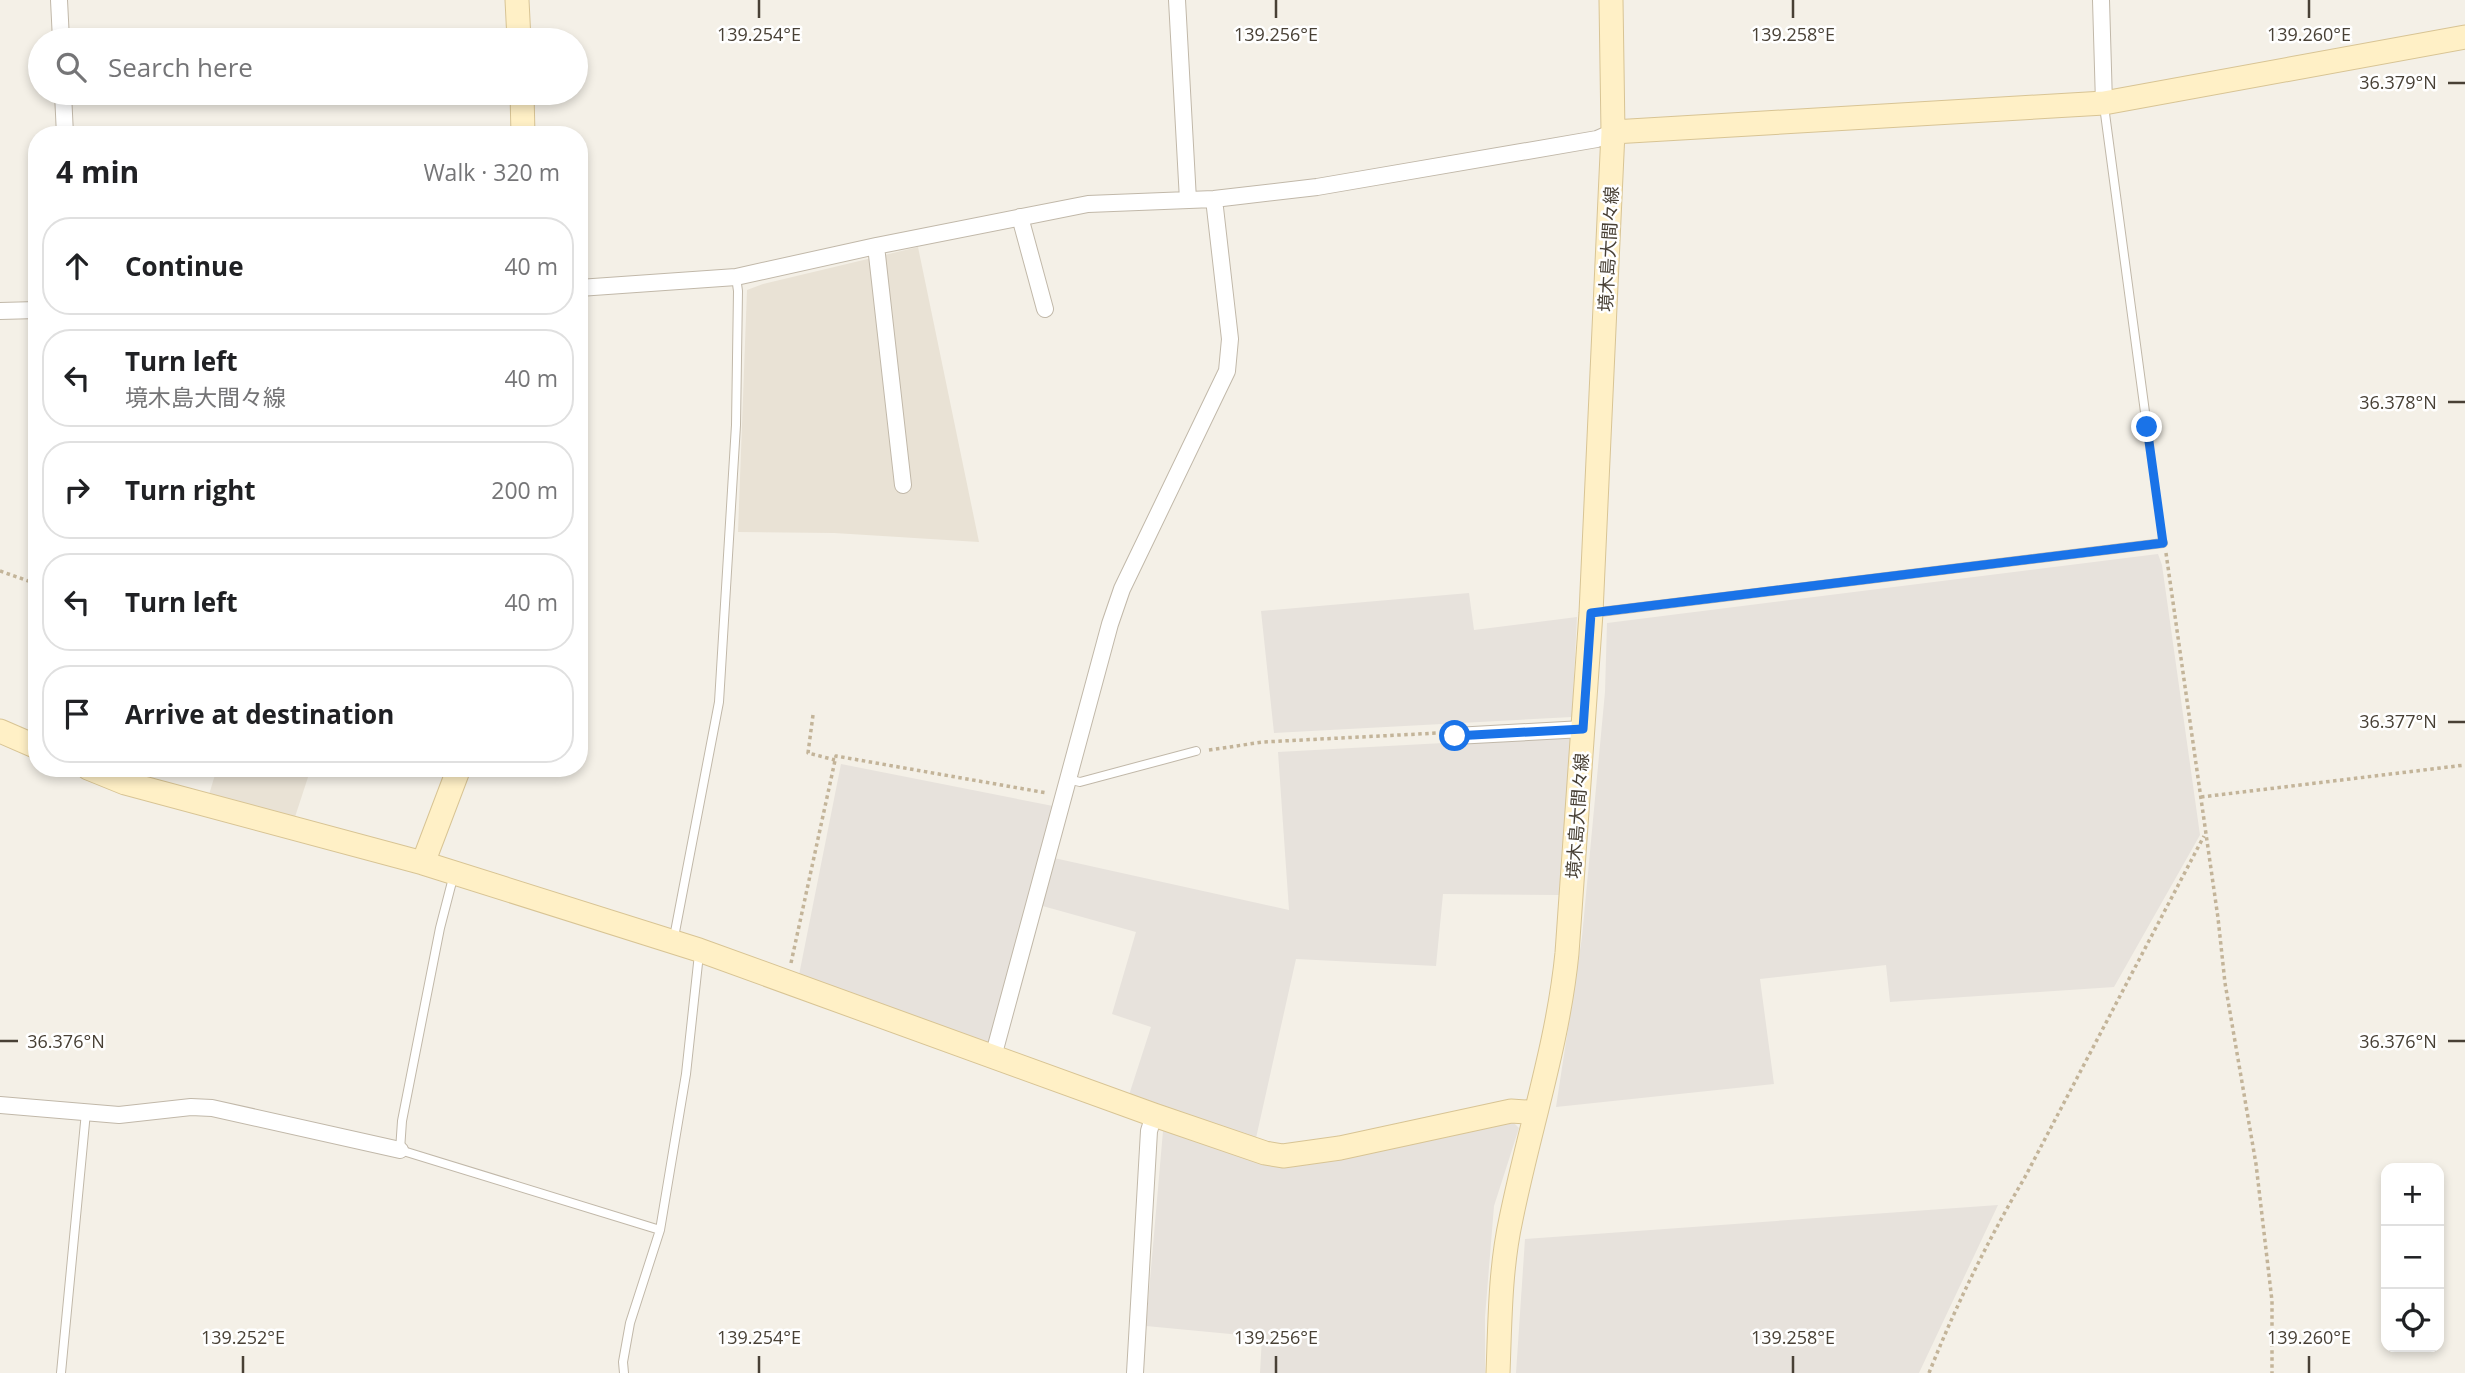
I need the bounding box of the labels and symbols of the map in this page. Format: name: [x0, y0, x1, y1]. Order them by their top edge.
text: 139.254°E: [717, 22, 801, 46]
text: 139.256°E: [1234, 22, 1318, 46]
text: 139.258°E: [1751, 22, 1835, 46]
text: 139.260°E: [2267, 22, 2351, 46]
text: 36.379°N: [2359, 70, 2437, 94]
street label: 境木島大間々線: [1593, 185, 1623, 313]
text: 36.378°N: [2359, 390, 2437, 414]
route end: [2131, 411, 2162, 442]
text: 36.377°N: [2359, 709, 2437, 733]
route start: [1439, 720, 1470, 751]
street label: 境木島大間々線: [1561, 752, 1593, 880]
text: 36.376°N: [27, 1029, 105, 1053]
text: 36.376°N: [2359, 1029, 2437, 1053]
text: 139.252°E: [201, 1325, 285, 1349]
text: 139.254°E: [717, 1325, 801, 1349]
text: 139.256°E: [1234, 1325, 1318, 1349]
text: 139.258°E: [1751, 1325, 1835, 1349]
text: 139.260°E: [2267, 1325, 2351, 1349]

